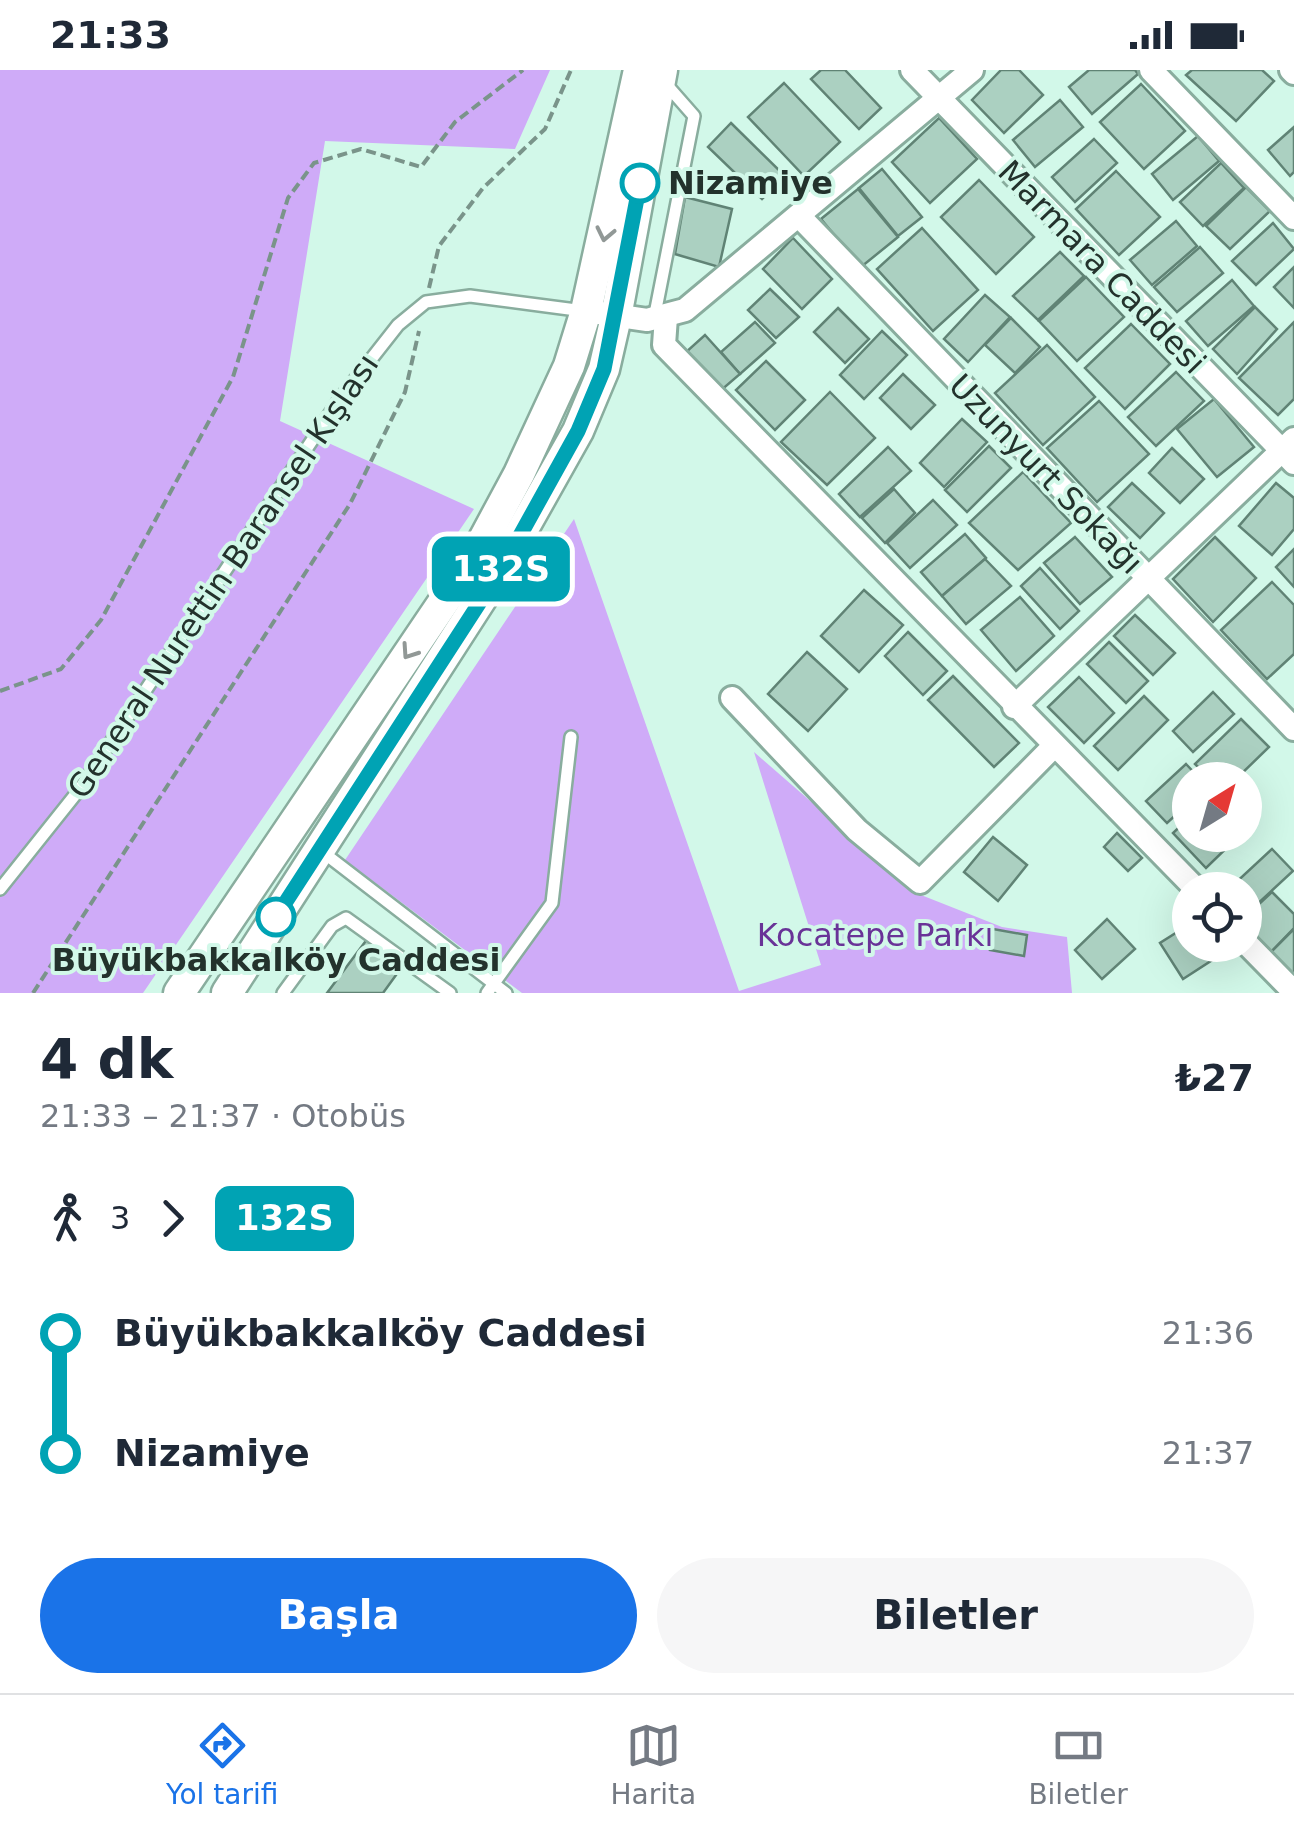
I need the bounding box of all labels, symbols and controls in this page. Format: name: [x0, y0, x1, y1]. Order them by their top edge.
text: 21:33: [50, 13, 171, 57]
street label: Marmara Caddesi: [991, 153, 1213, 381]
marker: Nizamiye: [621, 164, 659, 202]
place label: Nizamiye: [668, 164, 833, 202]
one-way arrow: [595, 225, 616, 242]
street label: General Nurettin Baransel Kışlası: [60, 347, 386, 805]
street label: Uzunyurt Sokağı: [941, 366, 1151, 582]
line badge: 132S: [431, 536, 571, 602]
text: 132S: [452, 549, 550, 589]
one-way arrow: [403, 641, 422, 659]
north arrow: [1172, 762, 1262, 852]
map controls: [1172, 762, 1262, 962]
button: locate: [1172, 872, 1262, 962]
marker: Büyükbakkalköy Caddesi: [257, 898, 295, 936]
park label: Kocatepe Parkı: [757, 916, 993, 954]
place label: Büyükbakkalköy Caddesi: [52, 941, 500, 979]
text: 4 dk: [40, 1027, 173, 1091]
text: ₺27: [1175, 1056, 1254, 1100]
text: 21:33 – 21:37 · Otobüs: [40, 1097, 406, 1135]
icon: walk: [40, 1191, 95, 1246]
icon: forward: [145, 1191, 200, 1246]
text: 132S: [235, 1198, 334, 1238]
text: 3: [110, 1199, 130, 1237]
text: Büyükbakkalköy Caddesi: [114, 1311, 647, 1355]
text: 21:36: [1162, 1314, 1254, 1352]
text: Nizamiye: [114, 1431, 310, 1475]
text: 21:37: [1162, 1434, 1254, 1472]
button: Başla: [40, 1558, 637, 1673]
button: Biletler: [657, 1558, 1254, 1673]
tab: Yol tarifi: [166, 1718, 278, 1811]
tab: Harita: [611, 1718, 696, 1811]
tab: Biletler: [1028, 1718, 1128, 1811]

